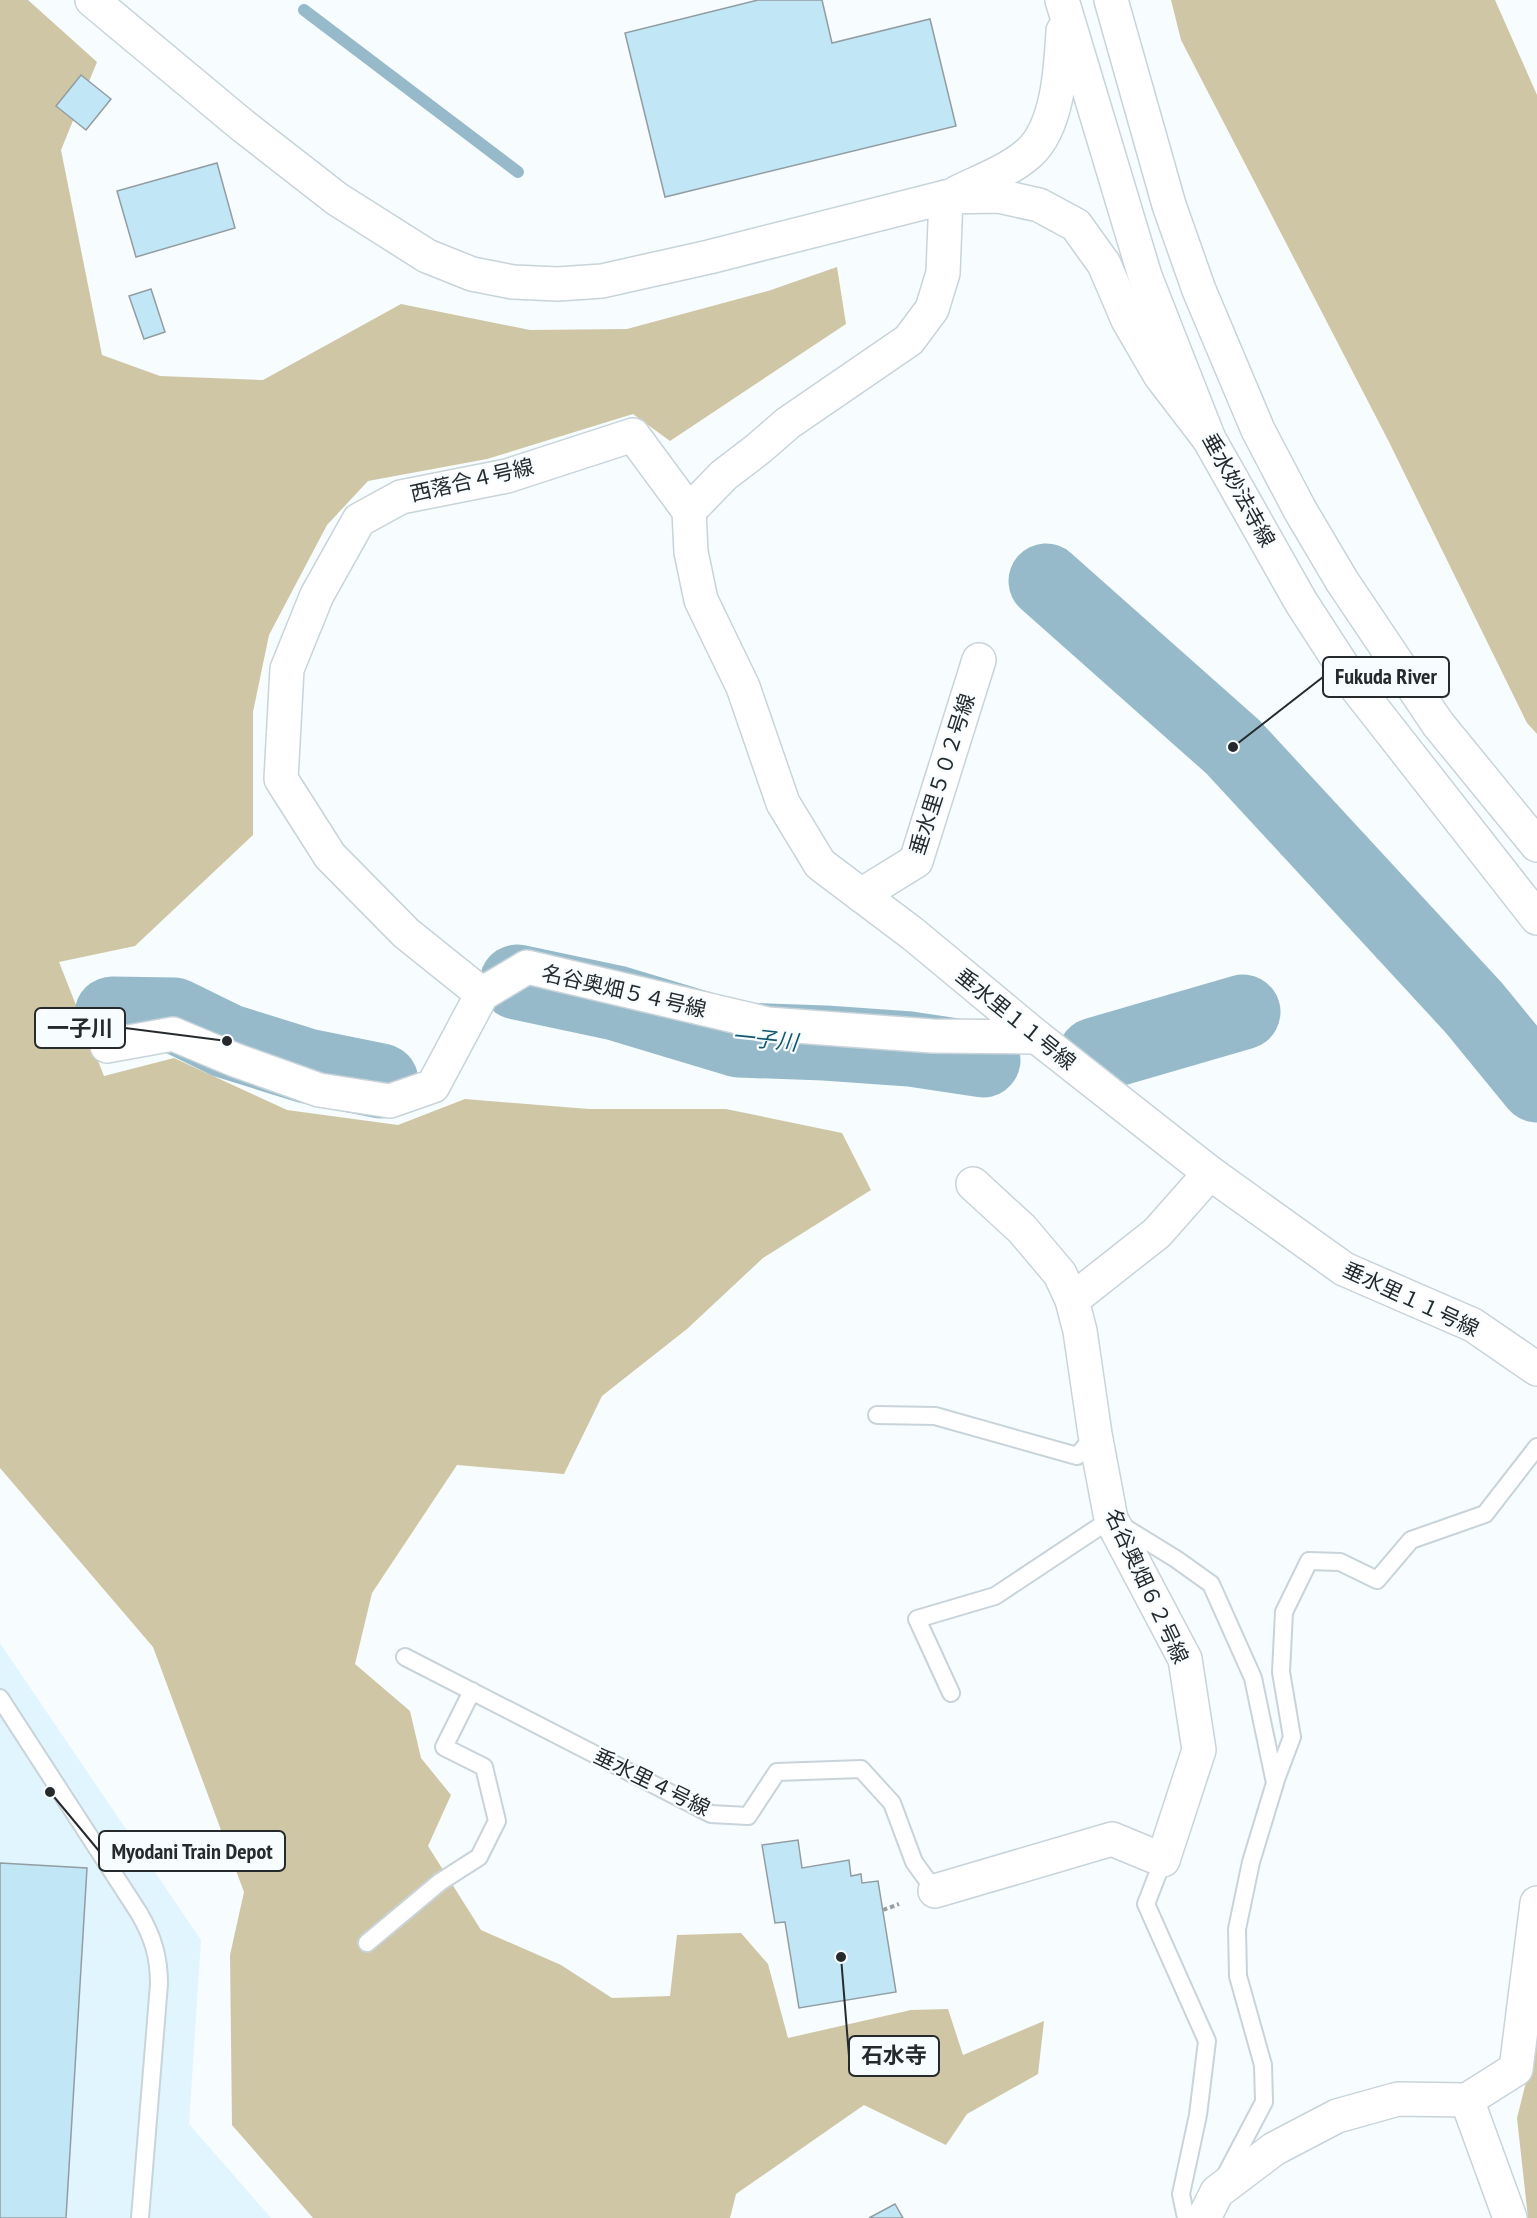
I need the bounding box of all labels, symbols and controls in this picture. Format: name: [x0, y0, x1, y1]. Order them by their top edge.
street label: 垂水妙法寺線: [1197, 428, 1281, 552]
street label: 西落合４号線: [408, 453, 536, 507]
callout: Fukuda River: [1323, 657, 1449, 697]
text: Fukuda River: [1335, 662, 1437, 690]
street label: 垂水里５０２号線: [903, 690, 981, 858]
street label: 名谷奥畑５４号線: [539, 959, 709, 1023]
street label: 垂水里１１号線: [950, 962, 1082, 1076]
callout: 一子川: [35, 1008, 125, 1048]
text: 一子川: [47, 1014, 113, 1042]
water label: 一子川: [731, 1022, 801, 1057]
street label: 垂水里１１号線: [1339, 1256, 1483, 1342]
street label: 名谷奥畑６２号線: [1099, 1504, 1195, 1668]
street label: 垂水里４号線: [589, 1742, 715, 1822]
callout: Myodani Train Depot: [99, 1831, 285, 1871]
text: Myodani Train Depot: [111, 1837, 273, 1865]
callout: 石水寺: [849, 2036, 939, 2076]
text: 石水寺: [861, 2041, 927, 2069]

